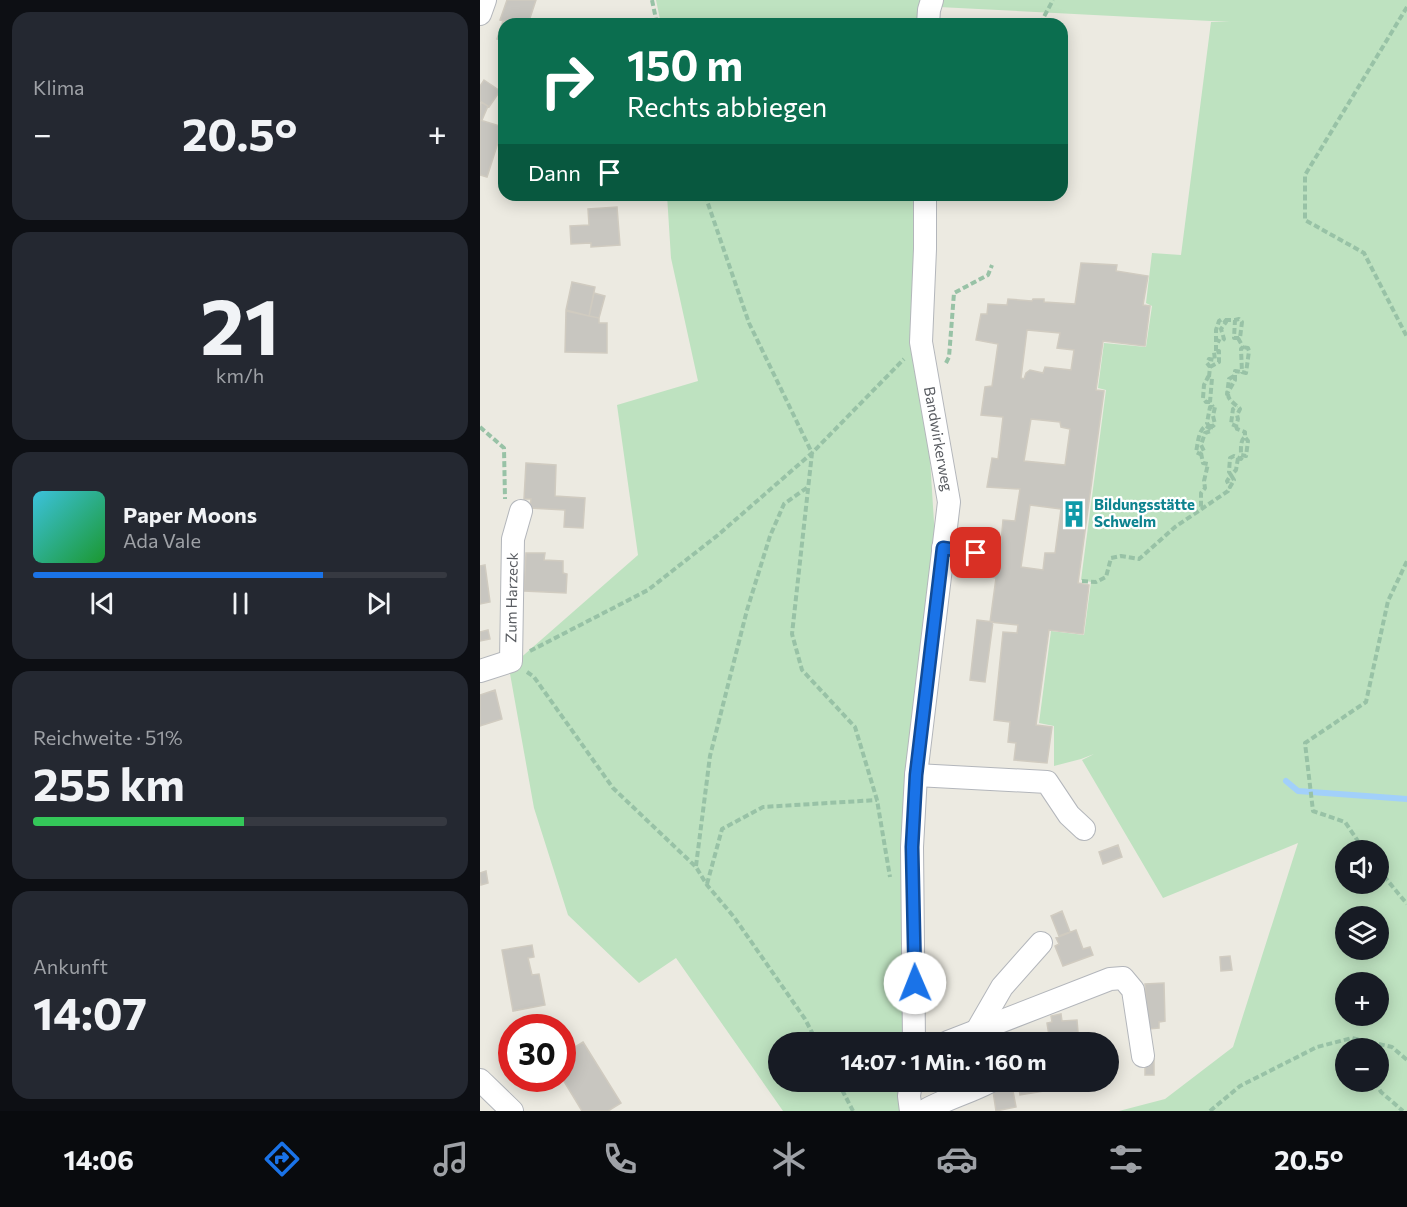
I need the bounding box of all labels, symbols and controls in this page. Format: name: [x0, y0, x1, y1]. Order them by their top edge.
text: 150 m: [627, 38, 743, 90]
icon: right: [528, 42, 606, 120]
text: Klima: [33, 75, 85, 99]
text: Rechts abbiegen: [627, 90, 827, 123]
text: 20.5°: [182, 105, 297, 160]
text: −: [33, 112, 52, 153]
text: +: [428, 112, 447, 153]
icon: arrive: [593, 156, 626, 189]
text: Dann: [528, 159, 581, 186]
text: 21: [200, 276, 280, 371]
text: km/h: [216, 363, 264, 387]
street label: Bandwirkerweg: [921, 385, 957, 493]
place label: Bildungsstätte Schwelm: [1094, 495, 1195, 530]
building icon: Bildungsstätte Schwelm: [1059, 499, 1089, 529]
text: Paper Moons: [123, 501, 257, 528]
pin: [950, 527, 1001, 578]
text: Ada Vale: [123, 528, 201, 552]
icon: arrive: [959, 536, 992, 569]
street label: Zum Harzeck: [501, 552, 521, 643]
icon: previous: [86, 587, 119, 620]
icon: pause: [224, 587, 257, 620]
icon: next: [362, 587, 395, 620]
text: Reichweite · 51%: [33, 725, 183, 749]
text: 255 km: [33, 755, 185, 810]
map controls: [1335, 840, 1389, 1092]
button: sound: [1335, 840, 1389, 894]
button: layers: [1335, 906, 1389, 960]
position arrow: [883, 951, 947, 1015]
text: Ankunft: [33, 954, 108, 978]
button: +: [1335, 972, 1389, 1026]
text: 14:07: [33, 984, 147, 1039]
speed limit sign: 30: [498, 1014, 576, 1092]
button: −: [1335, 1038, 1389, 1092]
text: 14:07 · 1 Min. · 160 m: [841, 1048, 1046, 1075]
icon: directions: [261, 1138, 303, 1180]
icon: music: [430, 1138, 472, 1180]
icon: phone: [599, 1138, 641, 1180]
icon: climate: [768, 1138, 810, 1180]
icon: car: [936, 1138, 978, 1180]
icon: filters: [1105, 1138, 1147, 1180]
text: 14:06: [63, 1143, 134, 1176]
text: 20.5°: [1274, 1143, 1344, 1176]

